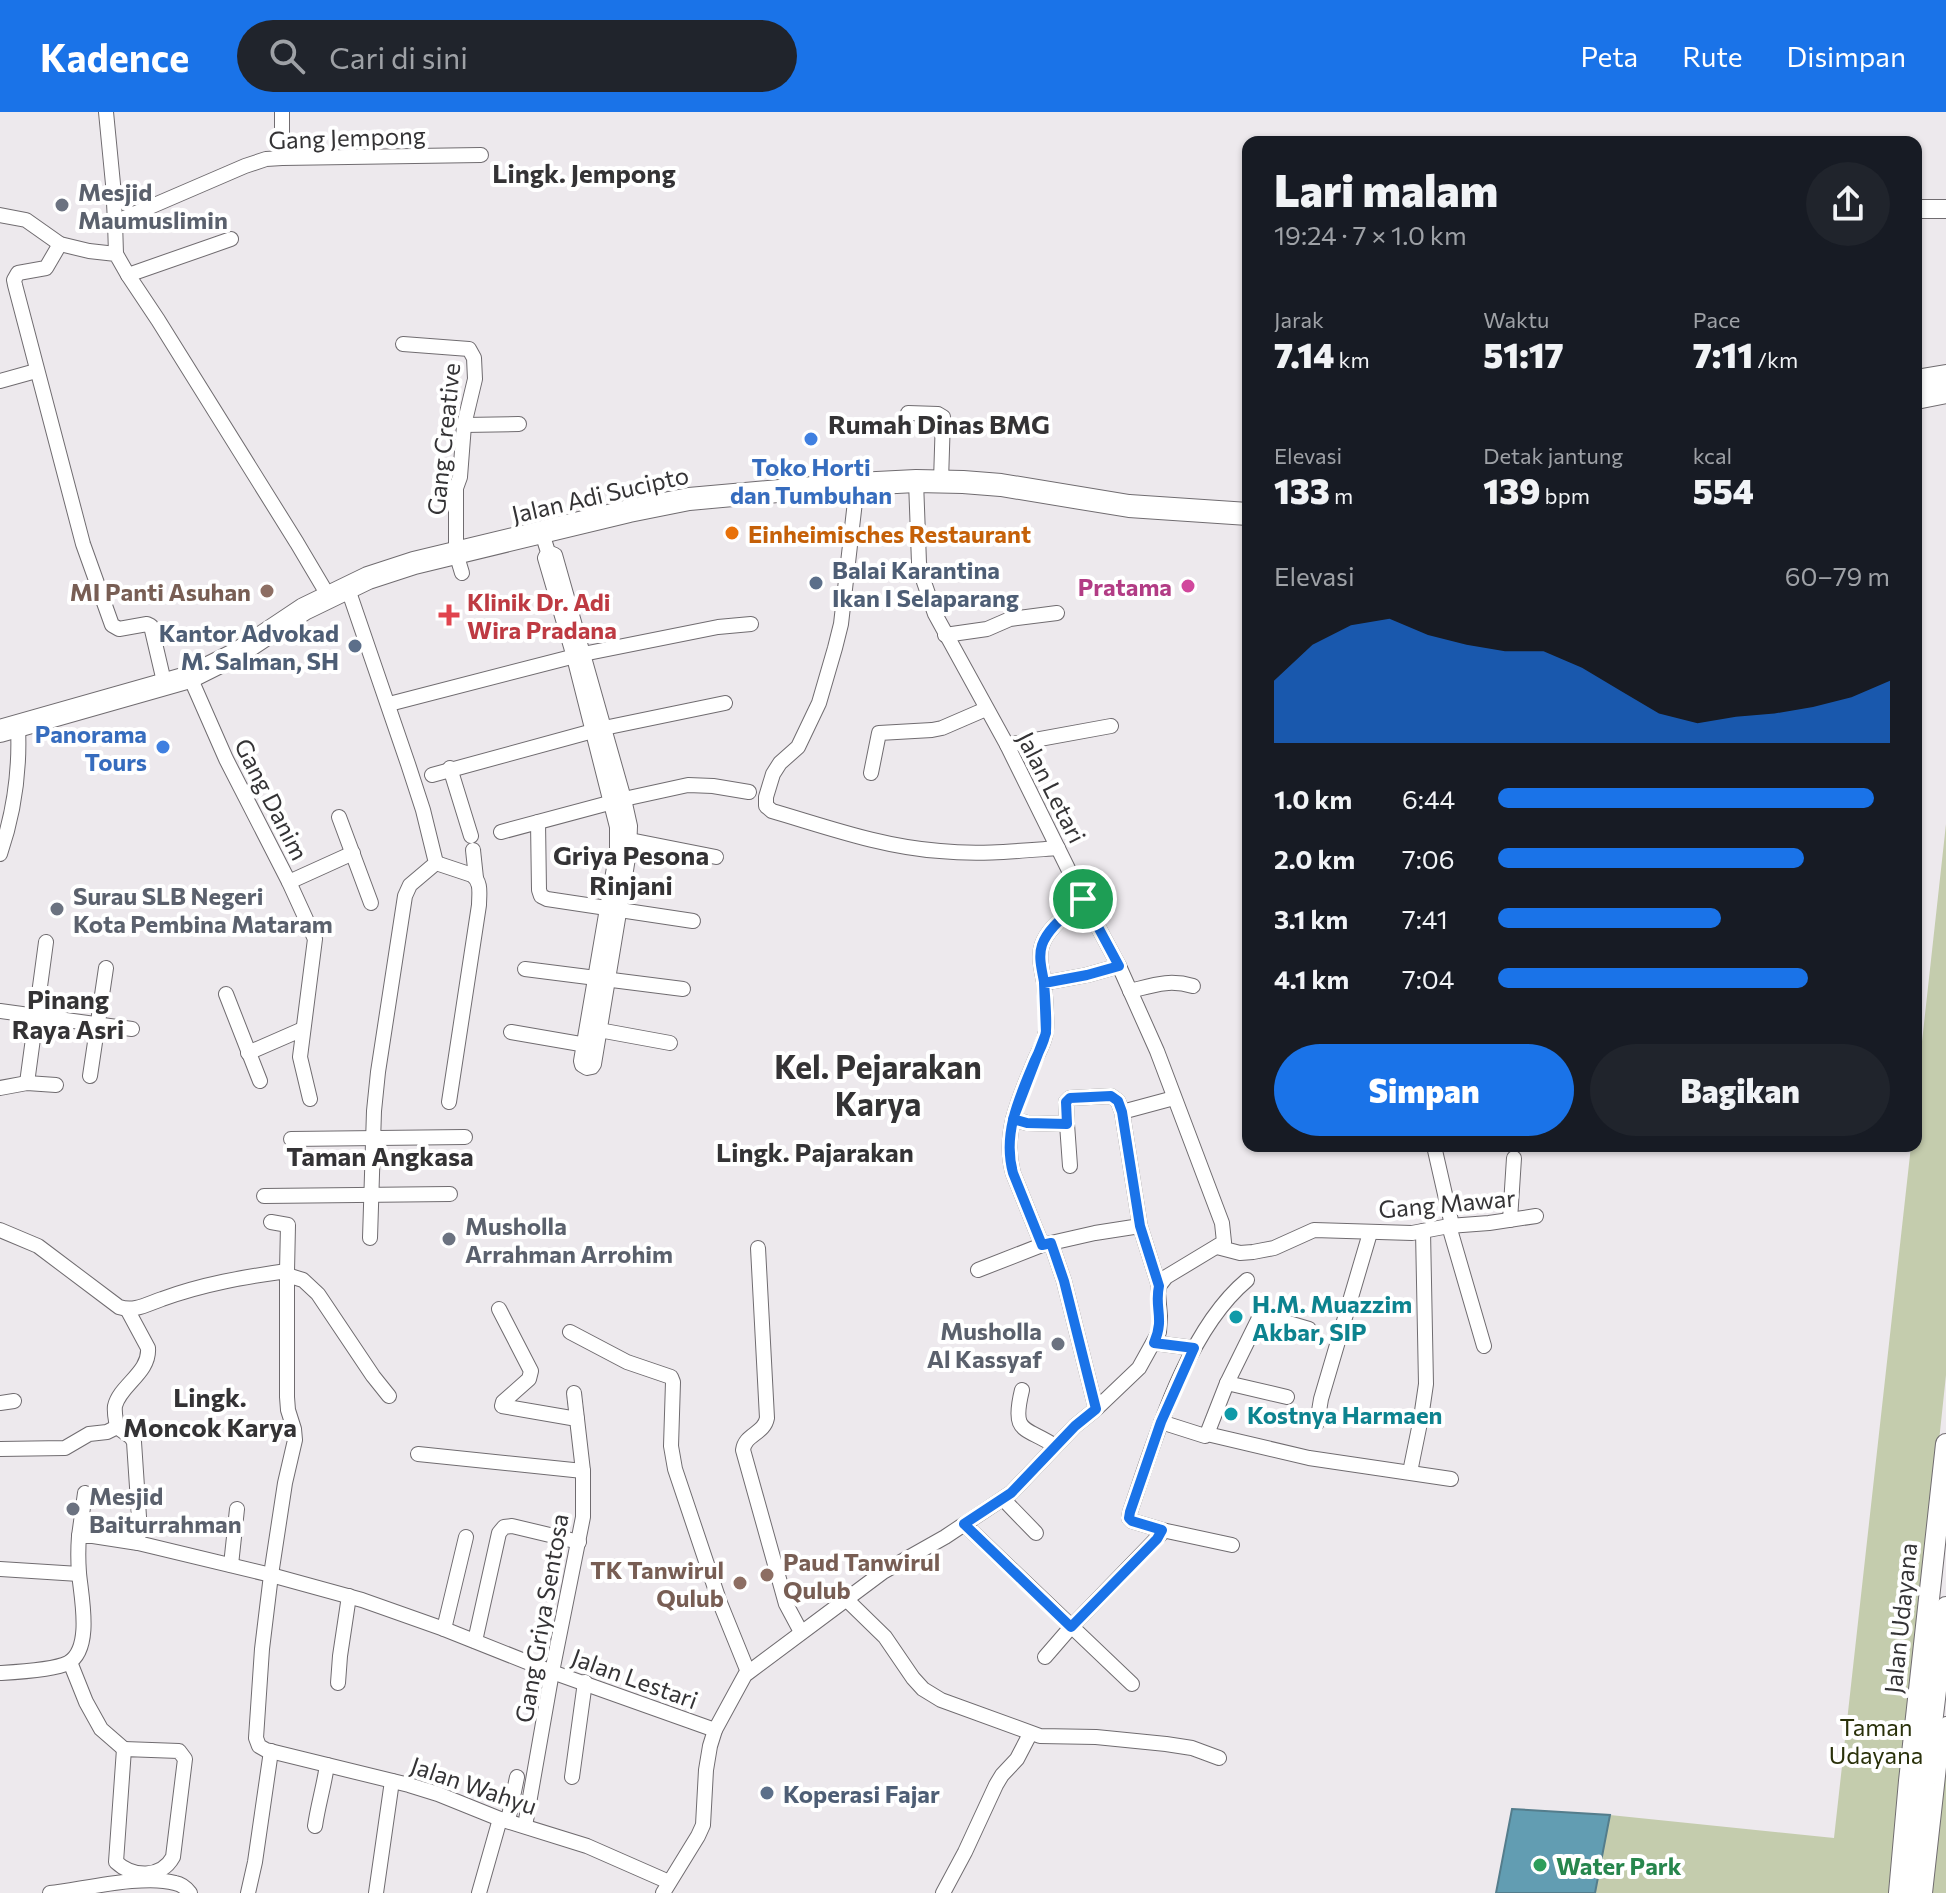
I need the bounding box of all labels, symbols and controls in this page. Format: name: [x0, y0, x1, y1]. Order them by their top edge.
search box: [237, 20, 797, 92]
text: Kadence: [40, 33, 189, 80]
icon: search: [265, 34, 309, 78]
text: Cari di sini: [329, 38, 468, 75]
text: Peta: [1580, 39, 1638, 73]
text: Rute: [1682, 39, 1743, 73]
text: Disimpan: [1787, 39, 1906, 73]
street label: Gang Jempong: [268, 120, 426, 154]
district label: Lingk. Jempong: [492, 157, 676, 188]
text: Lari malam: [1274, 162, 1498, 216]
button: share: [1806, 162, 1890, 246]
place label: Mesjid Maumuslimin: [78, 177, 228, 234]
marker: Mesjid Maumuslimin: [53, 196, 71, 214]
text: 19:24 · 7 × 1.0 km: [1274, 219, 1467, 250]
text: Jarak: [1274, 306, 1324, 333]
text: Waktu: [1483, 306, 1549, 333]
text: Pace: [1693, 306, 1740, 333]
text: 7.14: [1274, 333, 1334, 375]
text: 51:17: [1483, 333, 1564, 375]
text: 7:11: [1693, 333, 1753, 375]
text: km: [1334, 346, 1370, 373]
text: /km: [1753, 346, 1798, 373]
street label: Gang Creative: [421, 361, 465, 517]
district label: Rumah Dinas BMG: [828, 408, 1050, 439]
marker: Toko Horti dan Tumbuhan: [802, 430, 820, 448]
text: Elevasi: [1274, 442, 1342, 469]
text: Detak jantung: [1483, 442, 1623, 469]
text: kcal: [1693, 442, 1732, 469]
place label: Toko Horti dan Tumbuhan: [730, 452, 892, 509]
street label: Jalan Adi Sucipto: [509, 460, 691, 528]
text: 133: [1274, 469, 1330, 511]
text: 139: [1483, 469, 1540, 511]
text: 554: [1693, 469, 1754, 511]
text: m: [1330, 482, 1353, 509]
text: bpm: [1540, 482, 1590, 509]
place label: Einheimisches Restaurant: [748, 519, 1031, 548]
marker: Einheimisches Restaurant: [723, 524, 741, 542]
place label: Balai Karantina Ikan I Selaparang: [832, 555, 1019, 612]
text: Elevasi: [1274, 560, 1355, 591]
text: 60–79 m: [1785, 560, 1890, 591]
place label: Pratama: [1078, 572, 1172, 601]
marker: Balai Karantina Ikan I Selaparang: [807, 574, 825, 592]
place label: MI Panti Asuhan: [70, 577, 251, 606]
marker: Pratama: [1179, 577, 1197, 595]
marker: MI Panti Asuhan: [258, 582, 276, 600]
place label: Klinik Dr. Adi Wira Pradana: [467, 587, 617, 644]
marker: Klinik Dr. Adi Wira Pradana: [438, 604, 460, 626]
place label: Kantor Advokad M. Salman, SH: [159, 618, 339, 675]
marker: Kantor Advokad M. Salman, SH: [346, 637, 364, 655]
place label: Panorama Tours: [35, 719, 147, 776]
street label: Jalan Letari: [1012, 727, 1092, 847]
street label: Gang Danim: [229, 733, 315, 865]
marker: Panorama Tours: [154, 738, 172, 756]
text: 1.0 km: [1274, 783, 1352, 814]
text: 6:44: [1402, 783, 1455, 814]
district label: Griya Pesona Rinjani: [553, 839, 709, 900]
text: 2.0 km: [1274, 843, 1355, 874]
text: 7:06: [1402, 843, 1455, 874]
pin: [1049, 865, 1117, 933]
icon: arrive: [1061, 877, 1105, 921]
place label: Surau SLB Negeri Kota Pembina Mataram: [73, 881, 333, 938]
marker: Surau SLB Negeri Kota Pembina Mataram: [48, 900, 66, 918]
text: 3.1 km: [1274, 903, 1348, 934]
text: 7:41: [1402, 903, 1448, 934]
text: 4.1 km: [1274, 963, 1349, 994]
text: 7:04: [1402, 963, 1454, 994]
district label: Pinang Raya Asri: [12, 983, 124, 1044]
button: Simpan: [1274, 1044, 1574, 1136]
button: Bagikan: [1590, 1044, 1890, 1136]
district label: Kel. Pejarakan Karya: [774, 1046, 982, 1123]
district label: Lingk. Pajarakan: [716, 1136, 914, 1167]
district label: Taman Angkasa: [286, 1140, 474, 1171]
street label: Gang Mawar: [1377, 1183, 1517, 1223]
place label: Musholla Arrahman Arrohim: [465, 1211, 673, 1268]
marker: Musholla Arrahman Arrohim: [440, 1230, 458, 1248]
place label: H.M. Muazzim Akbar, SIP: [1252, 1289, 1412, 1346]
marker: H.M. Muazzim Akbar, SIP: [1227, 1308, 1245, 1326]
place label: Musholla Al Kassyaf: [927, 1316, 1042, 1373]
marker: Musholla Al Kassyaf: [1049, 1335, 1067, 1353]
district label: Lingk. Moncok Karya: [123, 1381, 297, 1442]
place label: Kostnya Harmaen: [1247, 1400, 1442, 1429]
marker: Kostnya Harmaen: [1222, 1405, 1240, 1423]
place label: Mesjid Baiturrahman: [89, 1481, 242, 1538]
marker: Mesjid Baiturrahman: [64, 1500, 82, 1518]
street label: Gang Griya Sentosa: [508, 1511, 574, 1725]
street label: Jalan Udayana: [1878, 1541, 1922, 1695]
place label: Paud Tanwirul Qulub: [783, 1547, 940, 1604]
place label: TK Tanwirul Qulub: [590, 1555, 724, 1612]
marker: Paud Tanwirul Qulub: [758, 1566, 776, 1584]
marker: TK Tanwirul Qulub: [731, 1574, 749, 1592]
street label: Jalan Lestari: [568, 1642, 702, 1714]
park label: Taman Udayana: [1829, 1712, 1923, 1769]
street label: Jalan Wahyu: [407, 1750, 541, 1820]
place label: Koperasi Fajar: [783, 1779, 940, 1808]
marker: Koperasi Fajar: [758, 1784, 776, 1802]
place label: Water Park: [1556, 1851, 1682, 1880]
marker: Water Park: [1531, 1856, 1549, 1874]

